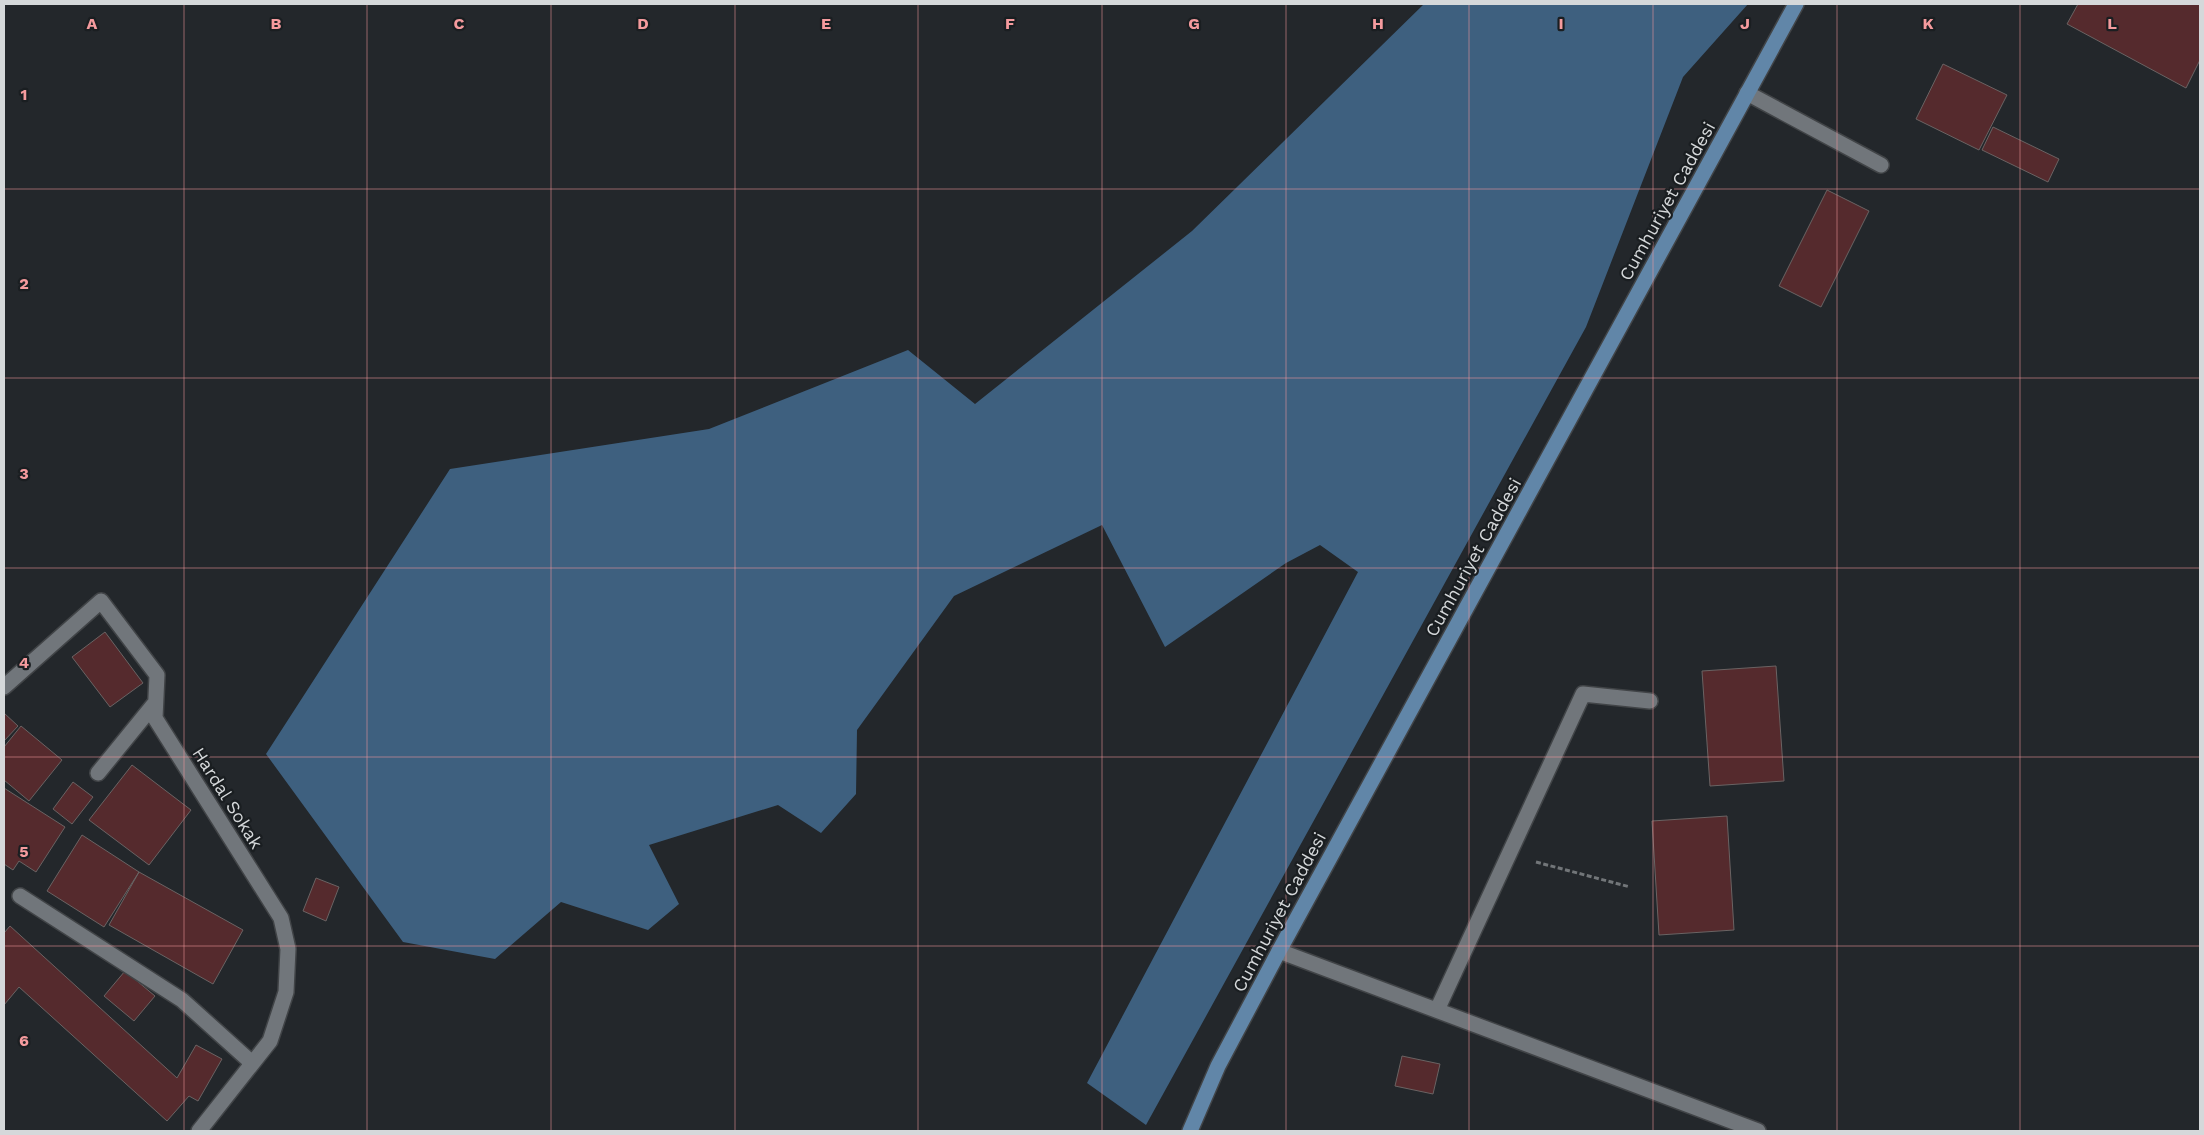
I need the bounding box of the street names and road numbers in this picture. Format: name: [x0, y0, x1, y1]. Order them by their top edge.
street label: Cumhuriyet Caddesi: [1615, 118, 1719, 284]
street label: Cumhuriyet Caddesi: [1421, 474, 1525, 640]
street label: Hardal Sokak: [188, 743, 268, 853]
street label: Cumhuriyet Caddesi: [1228, 829, 1330, 995]

